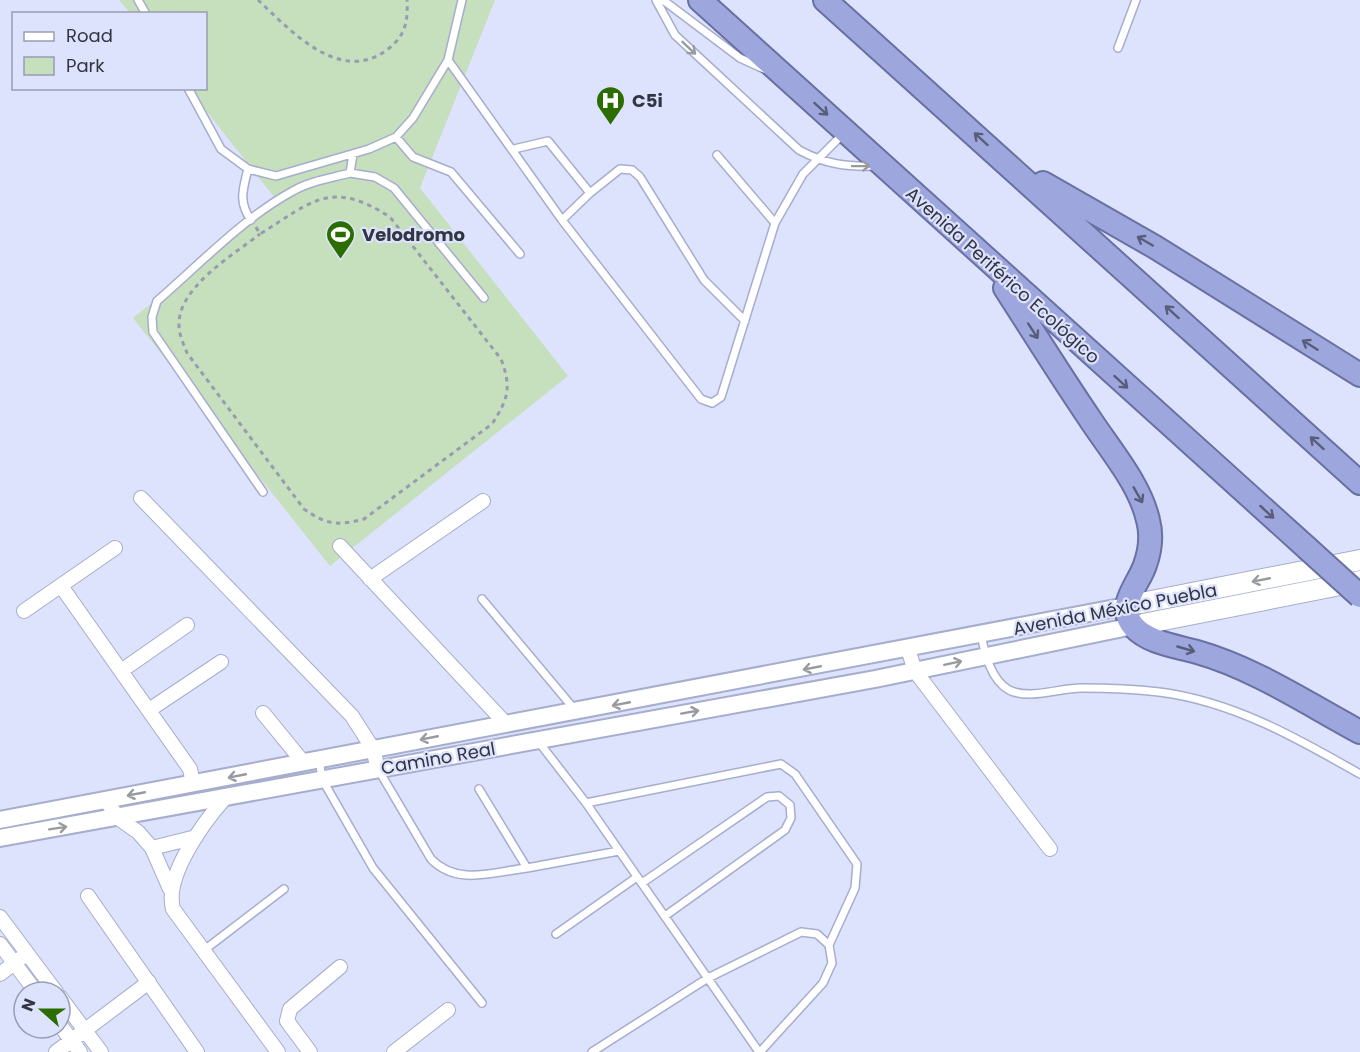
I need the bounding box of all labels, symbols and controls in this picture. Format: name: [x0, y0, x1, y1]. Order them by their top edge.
legend: [12, 12, 207, 90]
text: Road: [66, 23, 113, 48]
one-way arrow: [681, 40, 696, 54]
text: Park: [66, 53, 105, 78]
hospital icon: C5i: [595, 84, 627, 126]
place label: C5i: [632, 88, 663, 113]
one-way arrow: [814, 102, 829, 117]
one-way arrow: [974, 132, 989, 146]
one-way arrow: [851, 161, 871, 172]
street label: Avenida Periférico Ecológico: [900, 181, 1106, 369]
sports icon: Velodromo: [325, 218, 357, 260]
place label: Velodromo: [362, 222, 465, 247]
one-way arrow: [1137, 235, 1154, 247]
one-way arrow: [1165, 305, 1180, 319]
one-way arrow: [1027, 322, 1039, 339]
one-way arrow: [1302, 338, 1319, 350]
one-way arrow: [1113, 375, 1128, 389]
one-way arrow: [1309, 436, 1324, 450]
one-way arrow: [1132, 486, 1144, 503]
one-way arrow: [1259, 505, 1274, 519]
one-way arrow: [1252, 575, 1272, 586]
street label: Avenida México Puebla: [1011, 577, 1219, 641]
one-way arrow: [1176, 643, 1195, 655]
one-way arrow: [943, 657, 962, 668]
one-way arrow: [803, 663, 822, 674]
one-way arrow: [611, 699, 631, 710]
one-way arrow: [680, 706, 699, 717]
one-way arrow: [419, 733, 439, 744]
street label: Camino Real: [379, 736, 497, 780]
one-way arrow: [228, 771, 248, 782]
one-way arrow: [126, 789, 146, 800]
one-way arrow: [47, 823, 67, 834]
north arrow: [12, 980, 72, 1040]
text: N: [16, 995, 41, 1015]

